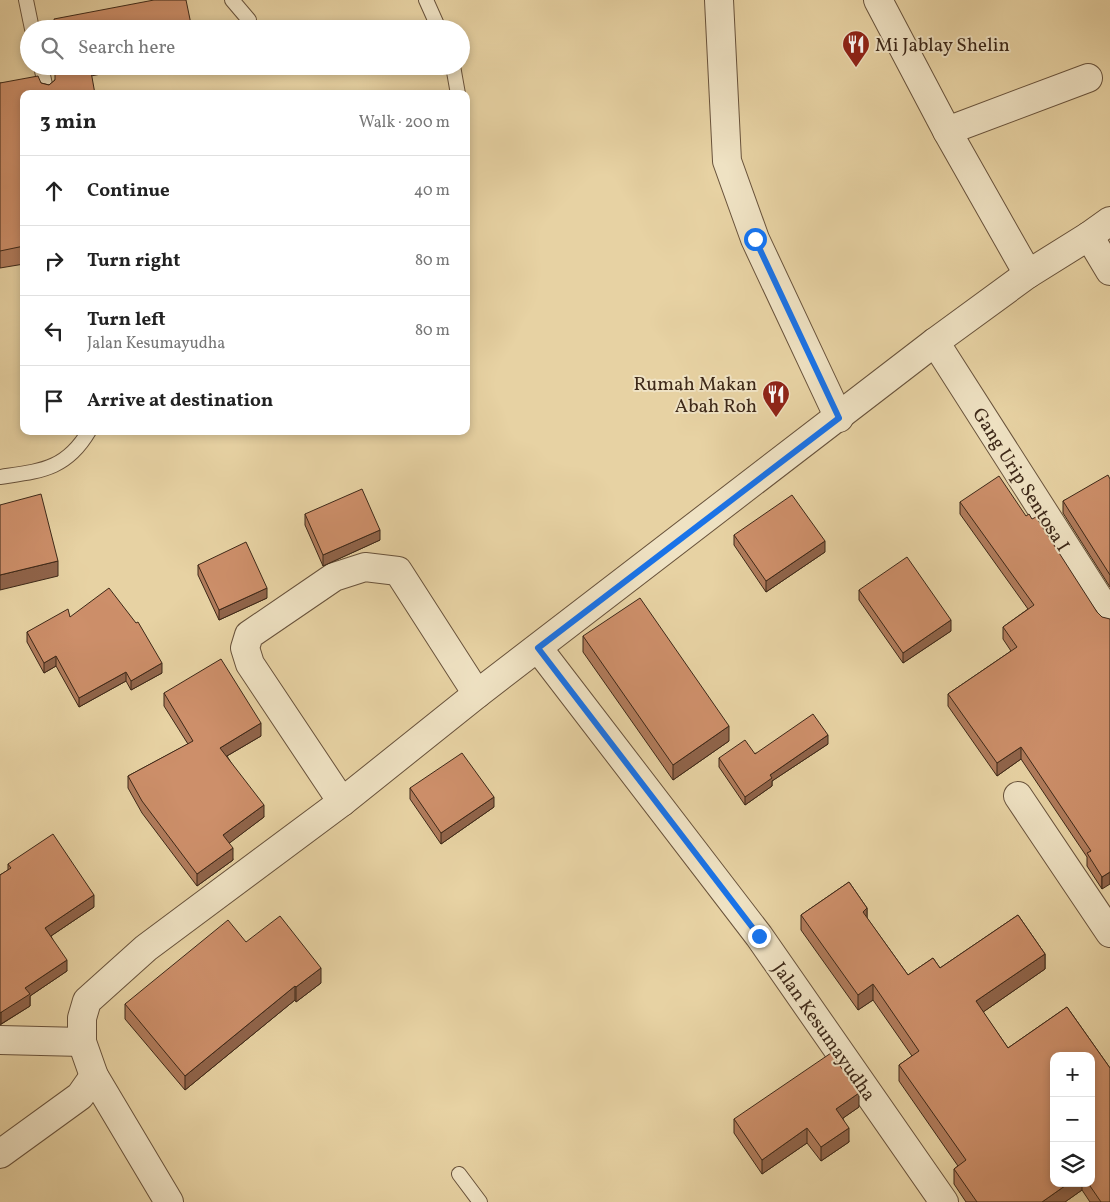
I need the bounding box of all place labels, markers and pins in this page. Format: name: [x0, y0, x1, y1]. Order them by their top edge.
restaurant icon: Mi Jablay Shelin: [841, 29, 871, 68]
place label: Mi Jablay Shelin: [875, 33, 1010, 59]
place label: Rumah Makan Abah Roh: [634, 372, 757, 420]
restaurant icon: Rumah Makan Abah Roh: [761, 379, 791, 418]

